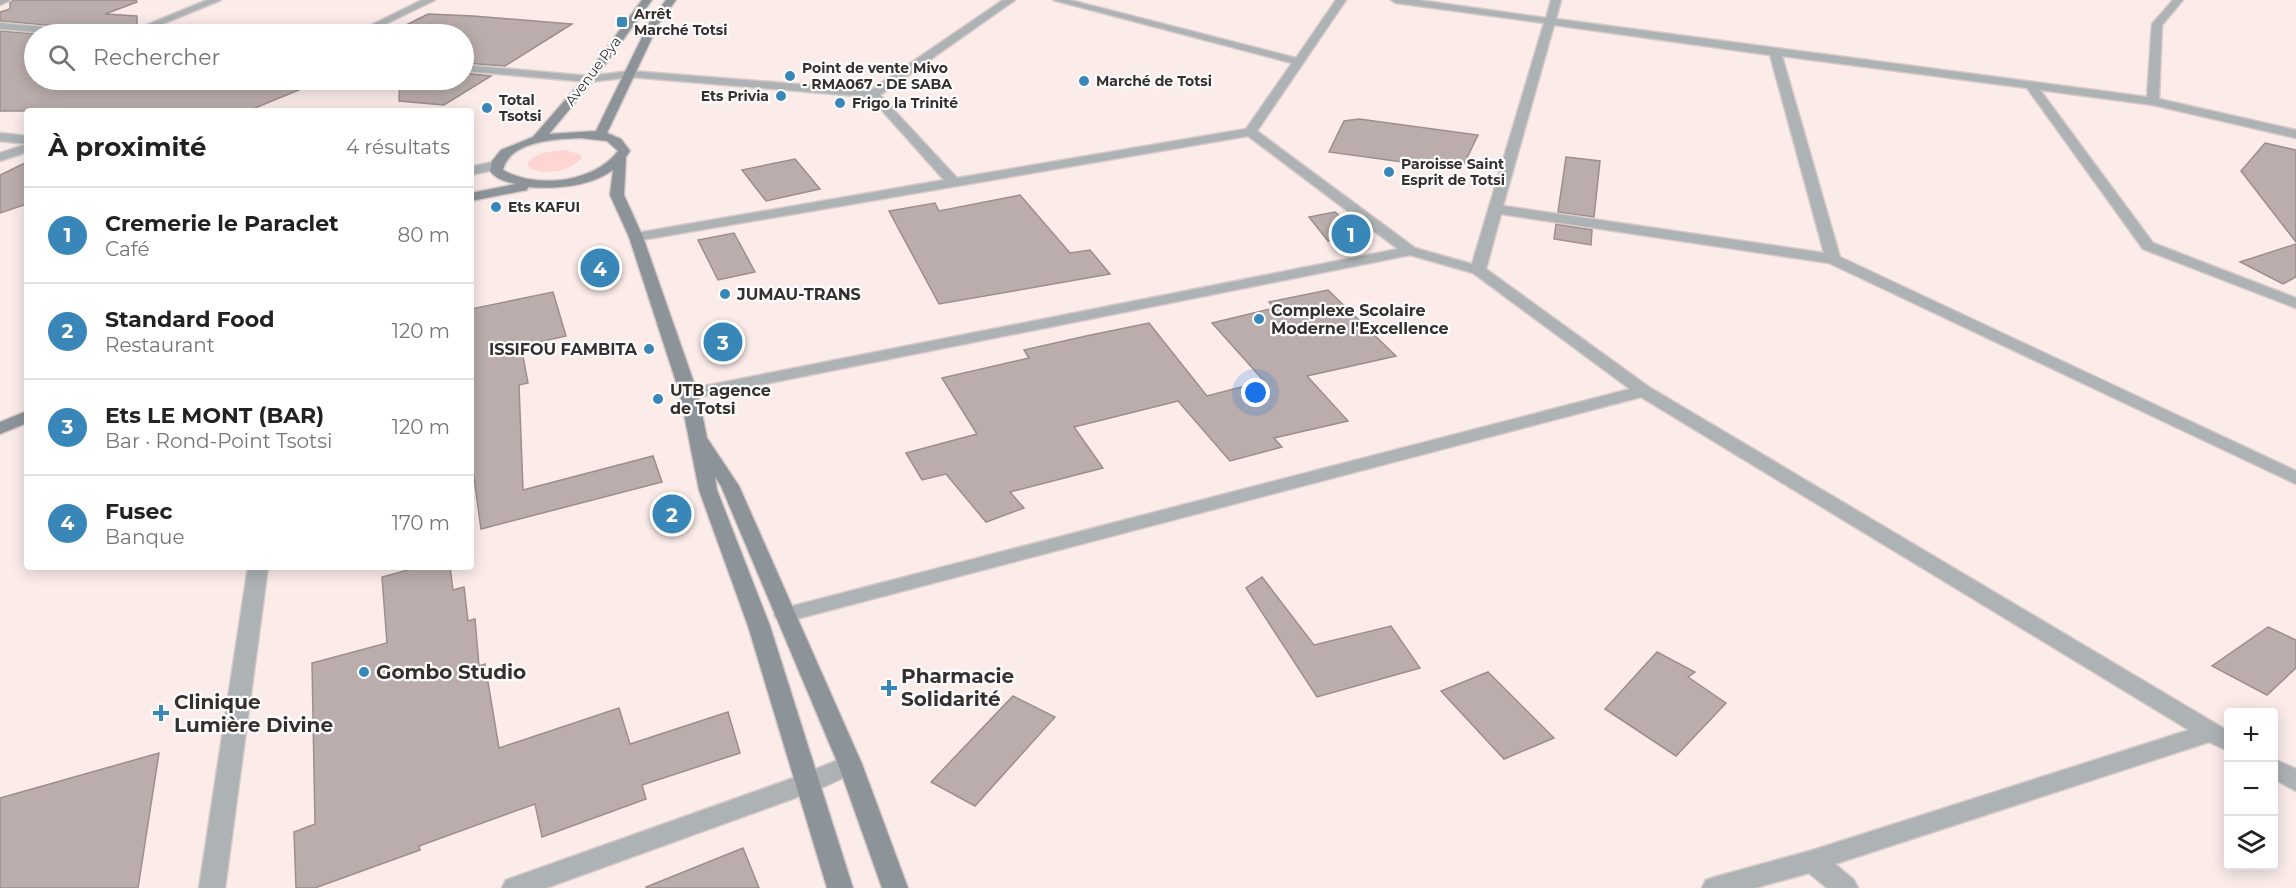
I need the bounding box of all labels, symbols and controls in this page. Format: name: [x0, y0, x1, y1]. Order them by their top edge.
place label: Arrêt Marché Totsi: [633, 5, 727, 39]
marker: Arrêt Marché Totsi: [615, 15, 629, 29]
search box: [24, 24, 474, 90]
street label: Avenue Pya: [561, 33, 625, 109]
icon: search: [45, 41, 78, 74]
text: Rechercher: [93, 44, 220, 71]
place label: Point de vente Mivo - RMA067 - DE SABA: [802, 59, 952, 93]
marker: Point de vente Mivo - RMA067 - DE SABA: [783, 69, 797, 83]
place label: Marché de Totsi: [1096, 72, 1212, 90]
marker: Marché de Totsi: [1077, 74, 1091, 88]
place label: Ets Privia: [701, 87, 769, 105]
marker: Ets Privia: [774, 89, 788, 103]
place label: Total Tsotsi: [499, 91, 541, 125]
place label: Frigo la Trinité: [852, 94, 958, 112]
marker: Frigo la Trinité: [833, 96, 847, 110]
marker: Total Tsotsi: [480, 101, 494, 115]
text: À proximité: [48, 131, 207, 163]
text: 4 résultats: [346, 135, 450, 159]
place label: Paroisse Saint Esprit de Totsi: [1401, 155, 1505, 189]
marker: Paroisse Saint Esprit de Totsi: [1382, 165, 1396, 179]
place label: Ets KAFUI: [508, 198, 580, 216]
marker: Ets KAFUI: [489, 200, 503, 214]
text: Cremerie le Paraclet: [105, 210, 339, 237]
pin: 1: [1332, 212, 1370, 256]
text: 1: [64, 223, 71, 247]
text: 80 m: [398, 223, 450, 247]
text: Café: [105, 237, 150, 261]
pin: 4: [580, 246, 620, 290]
place label: JUMAU-TRANS: [736, 285, 861, 304]
marker: JUMAU-TRANS: [718, 287, 732, 301]
place label: Complexe Scolaire Moderne l'Excellence: [1271, 301, 1449, 338]
text: Standard Food: [105, 306, 274, 333]
marker: Complexe Scolaire Moderne l'Excellence: [1252, 312, 1266, 326]
text: 2: [62, 319, 73, 343]
text: 120 m: [392, 319, 450, 343]
pin: 3: [704, 320, 742, 364]
text: Restaurant: [105, 333, 215, 357]
place label: ISSIFOU FAMBITA: [489, 340, 638, 359]
marker: ISSIFOU FAMBITA: [642, 342, 656, 356]
your location: [1241, 378, 1270, 407]
place label: UTB agence de Totsi: [670, 381, 771, 418]
marker: UTB agence de Totsi: [651, 392, 665, 406]
text: Ets LE MONT (BAR): [105, 402, 324, 429]
text: 3: [62, 415, 73, 439]
text: 120 m: [392, 415, 450, 439]
text: Bar · Rond-Point Tsotsi: [105, 429, 332, 453]
pin: 2: [652, 492, 692, 536]
text: Fusec: [105, 498, 172, 525]
text: 4: [61, 511, 74, 535]
text: 170 m: [392, 511, 450, 535]
text: Banque: [105, 525, 184, 549]
place label: Gombo Studio: [376, 660, 526, 684]
place label: Pharmacie Solidarité: [901, 664, 1014, 711]
marker: Gombo Studio: [357, 665, 371, 679]
marker: Pharmacie Solidarité: [882, 681, 896, 695]
place label: Clinique Lumière Divine: [174, 690, 333, 737]
marker: Clinique Lumière Divine: [152, 704, 170, 722]
map controls: [2224, 708, 2278, 870]
button: +: [2224, 708, 2278, 762]
button: −: [2224, 762, 2278, 816]
button: layers: [2224, 816, 2278, 870]

